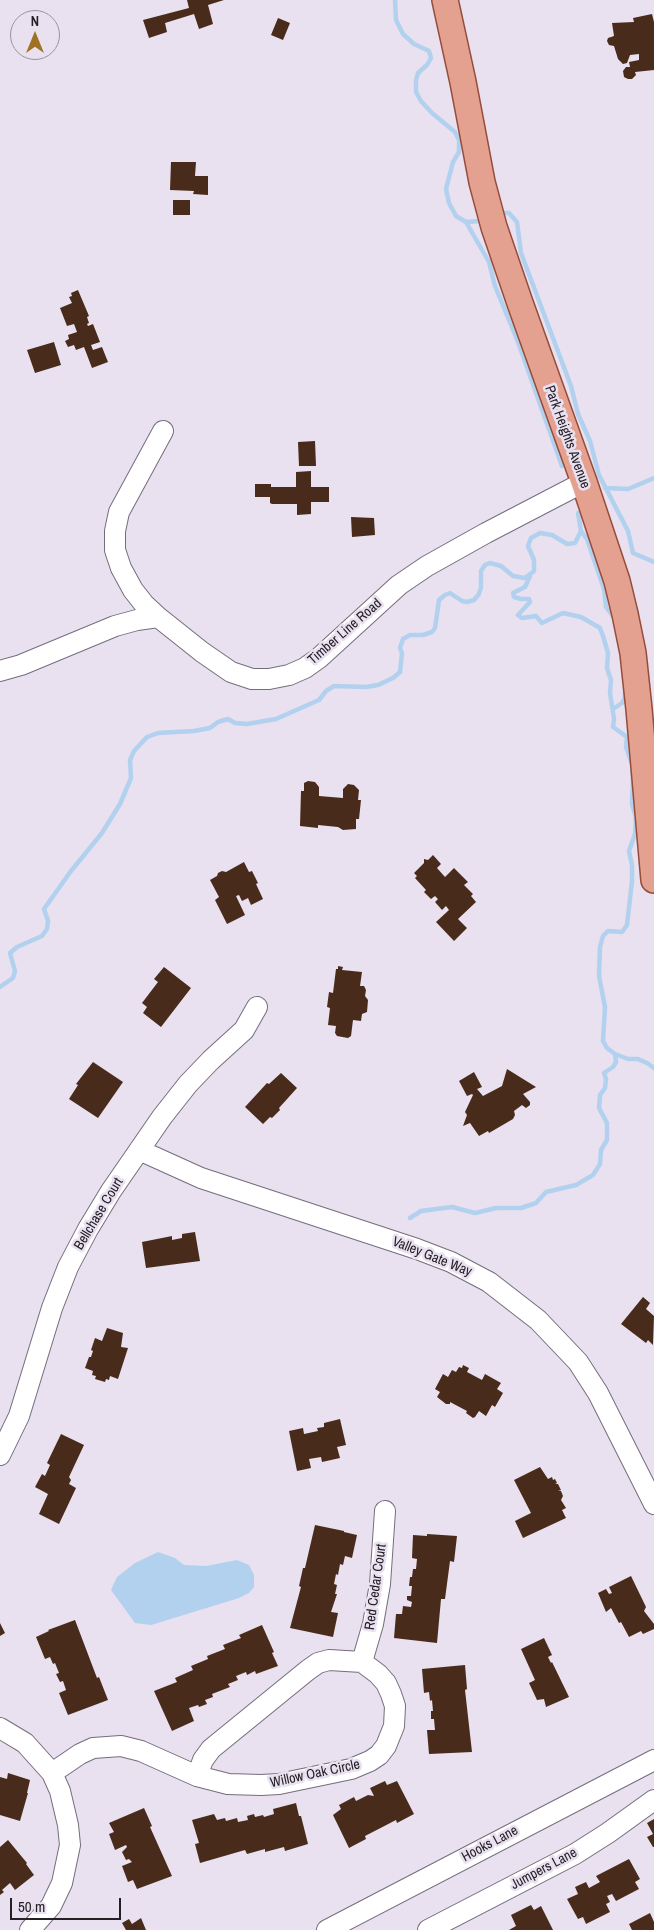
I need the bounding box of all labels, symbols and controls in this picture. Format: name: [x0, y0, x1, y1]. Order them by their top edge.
north arrow: [10, 10, 60, 60]
text: N: [31, 12, 39, 30]
street label: Park Heights Avenue: [541, 383, 593, 491]
street label: Timber Line Road: [305, 595, 385, 669]
street label: Bellchase Court: [71, 1175, 127, 1253]
street label: Valley Gate Way: [390, 1233, 474, 1281]
street label: Red Cedar Court: [362, 1543, 390, 1631]
street label: Willow Oak Circle: [269, 1756, 361, 1792]
street label: Hooks Lane: [459, 1822, 521, 1866]
street label: Jumpers Lane: [508, 1845, 580, 1893]
scale bar: [12, 1888, 124, 1920]
text: 50 m: [18, 1896, 45, 1917]

